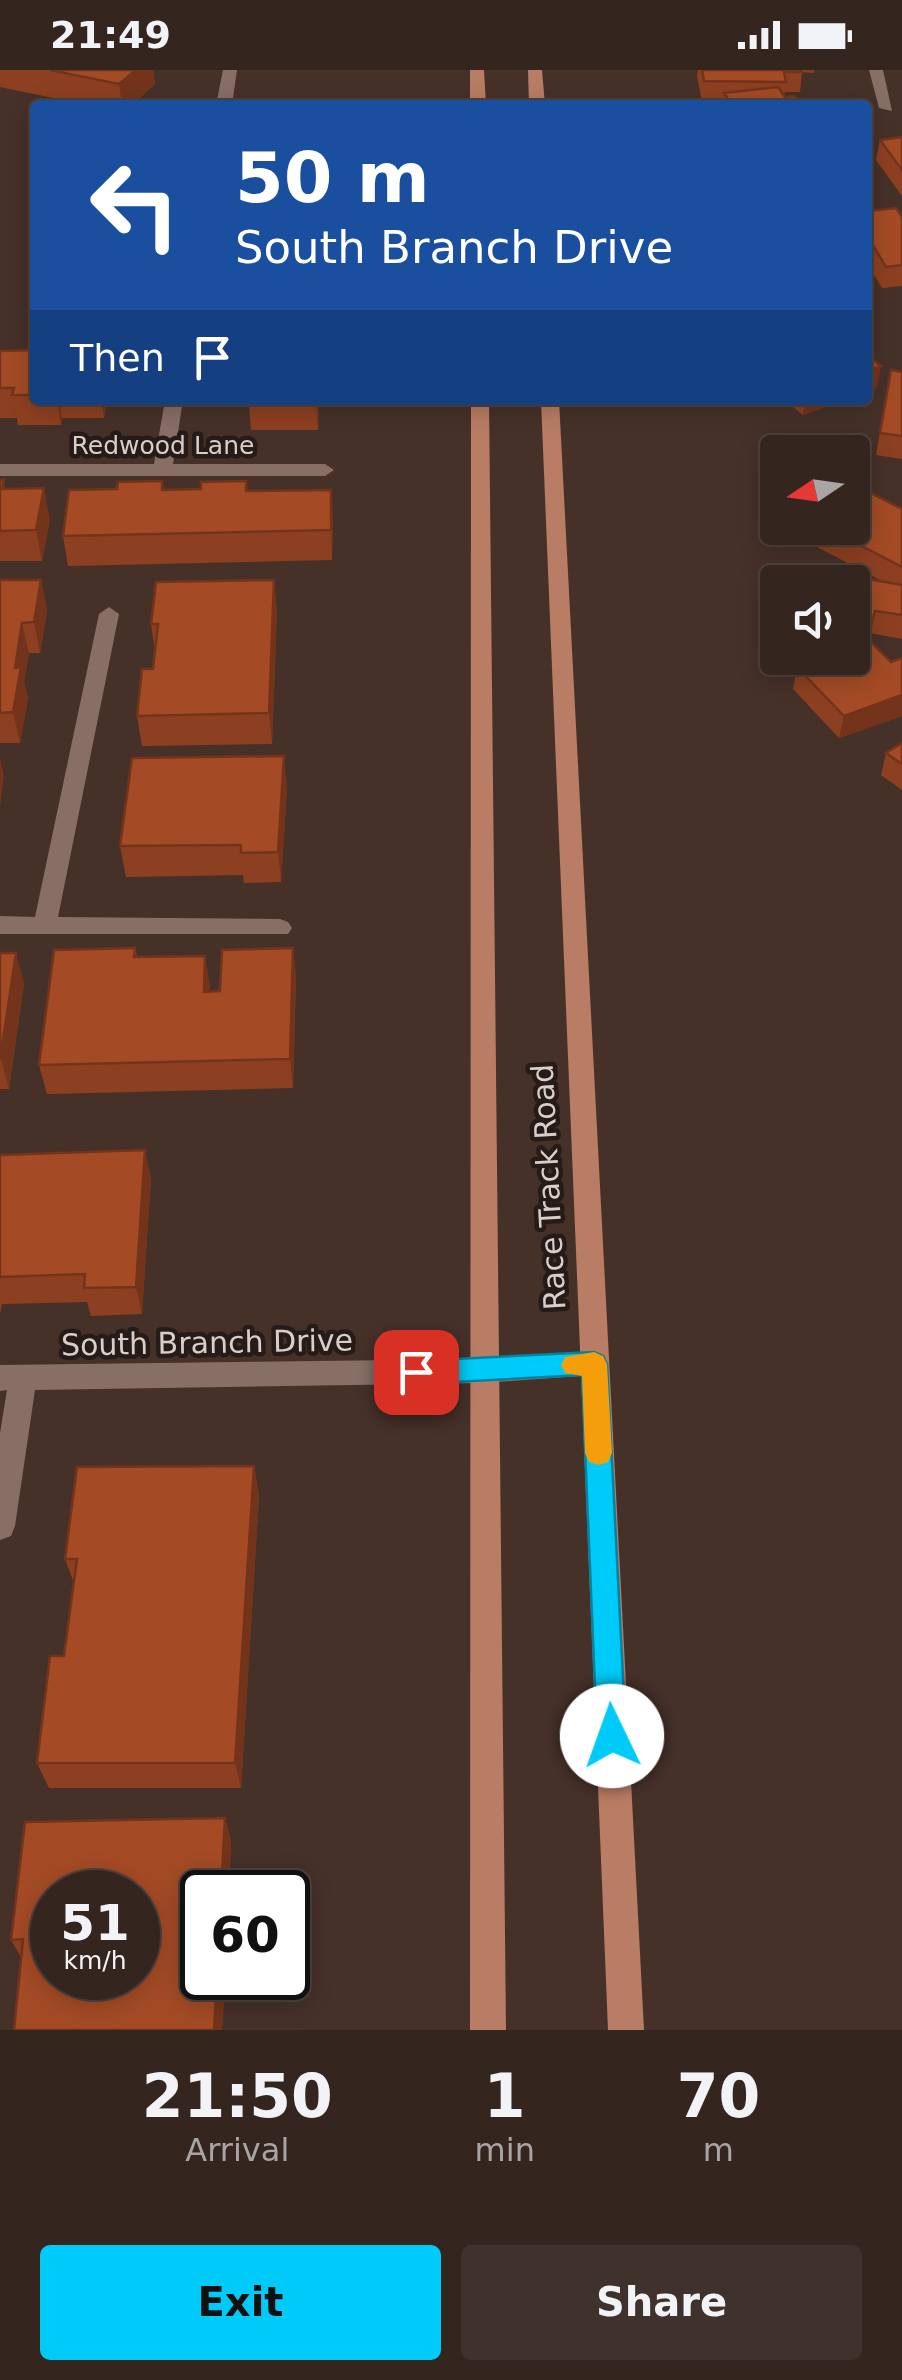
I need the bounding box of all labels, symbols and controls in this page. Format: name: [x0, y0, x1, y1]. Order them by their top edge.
text: 21:49: [50, 13, 171, 57]
text: 50 m: [235, 137, 430, 219]
icon: left: [70, 140, 200, 270]
text: South Branch Drive: [235, 221, 673, 274]
icon: arrive: [185, 330, 240, 385]
text: Then: [70, 336, 165, 380]
street label: Redwood Lane: [72, 431, 254, 460]
north arrow: [760, 435, 870, 545]
map controls: [760, 435, 870, 675]
button: sound: [760, 565, 870, 675]
street label: Race Track Road: [525, 1063, 572, 1311]
street label: South Branch Drive: [61, 1322, 353, 1363]
pin: [374, 1330, 459, 1415]
icon: arrive: [389, 1345, 444, 1400]
position arrow: [560, 1684, 664, 1788]
speed limit sign: 60: [180, 1870, 310, 2000]
text: 51: [60, 1894, 130, 1952]
text: km/h: [63, 1946, 127, 1975]
text: 21:50: [142, 2061, 333, 2131]
text: 1: [484, 2061, 526, 2131]
text: 70: [677, 2061, 760, 2131]
text: Arrival: [185, 2131, 289, 2169]
text: min: [475, 2131, 535, 2169]
text: m: [703, 2131, 734, 2169]
button: Exit: [40, 2245, 441, 2360]
button: Share: [461, 2245, 862, 2360]

